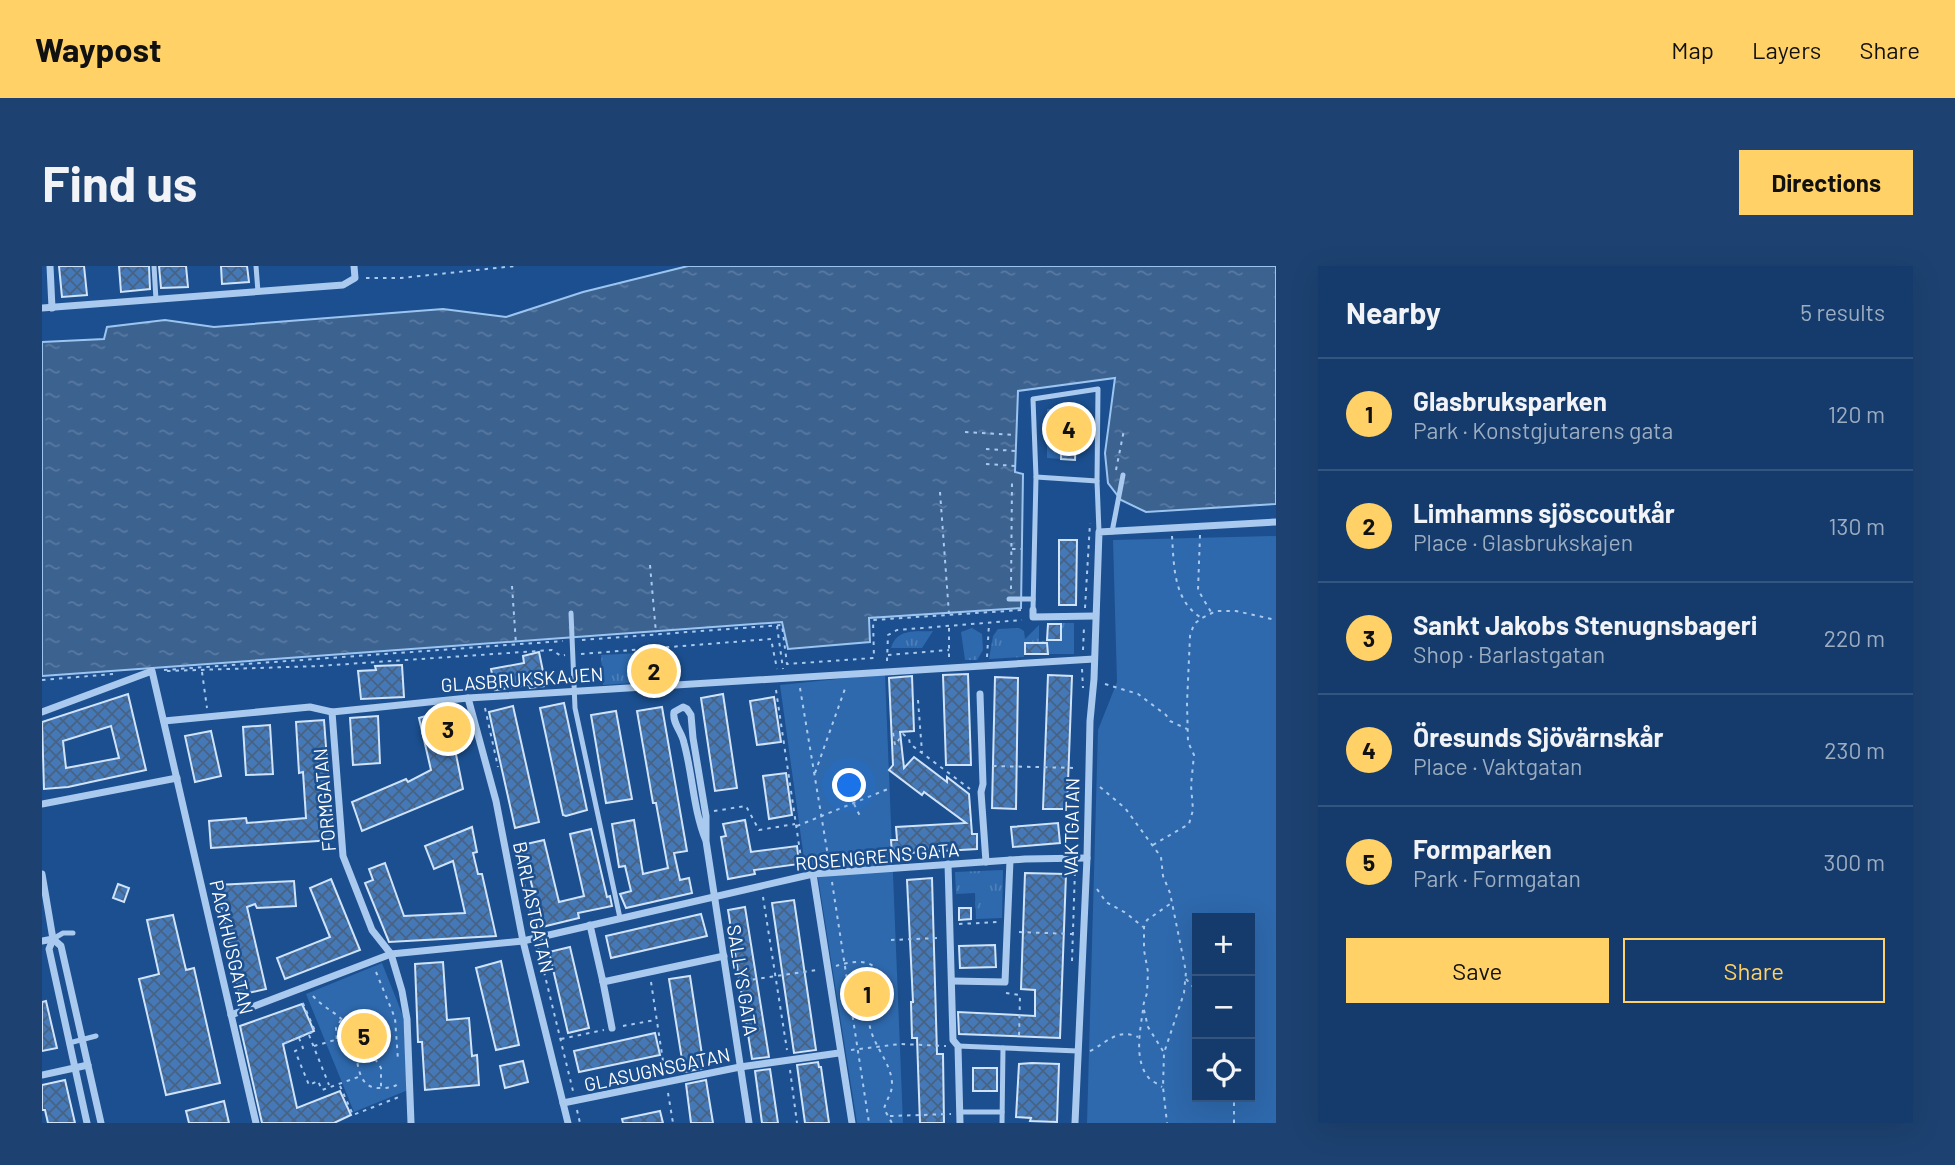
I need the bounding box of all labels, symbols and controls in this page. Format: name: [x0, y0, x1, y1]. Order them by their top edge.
text: Waypost: [35, 29, 162, 69]
text: Map: [1671, 35, 1714, 64]
text: Layers: [1752, 35, 1821, 64]
text: Share: [1859, 35, 1920, 64]
button: Directions: [1739, 150, 1913, 215]
text: Find us: [42, 153, 197, 212]
text: Nearby: [1346, 294, 1441, 330]
text: 5 results: [1800, 298, 1885, 326]
text: Glasbruksparken: [1413, 385, 1607, 416]
text: 1: [1365, 400, 1373, 428]
text: 120 m: [1828, 400, 1885, 428]
pin: 4: [1046, 403, 1092, 455]
text: Park · Konstgjutarens gata: [1413, 416, 1673, 444]
text: Limhamns sjöscoutkår: [1413, 497, 1675, 528]
text: 2: [1363, 512, 1375, 540]
text: 130 m: [1828, 512, 1885, 540]
text: Place · Glasbrukskajen: [1413, 528, 1633, 556]
text: Sankt Jakobs Stenugnsbageri: [1413, 609, 1757, 640]
text: 3: [1363, 624, 1375, 652]
text: 220 m: [1824, 624, 1885, 652]
text: Shop · Barlastgatan: [1413, 640, 1605, 668]
pin: 2: [631, 645, 677, 697]
street label: GLASBRUKSKAJEN: [440, 662, 604, 696]
pin: 3: [425, 703, 471, 755]
text: Öresunds Sjövärnskår: [1413, 721, 1663, 752]
text: 4: [1362, 736, 1376, 764]
text: 230 m: [1824, 736, 1885, 764]
street label: FORMGATAN: [308, 747, 340, 853]
text: Place · Vaktgatan: [1413, 752, 1582, 780]
your location: [832, 768, 866, 802]
street label: VAKTGATAN: [1059, 778, 1083, 876]
text: Formparken: [1413, 833, 1552, 864]
street label: ROSENGRENS GATA: [794, 837, 960, 875]
street label: BARLASTGATAN: [509, 839, 559, 975]
text: 5: [1363, 848, 1375, 876]
text: 300 m: [1824, 848, 1885, 876]
text: Park · Formgatan: [1413, 864, 1581, 892]
street label: PACKHUSGATAN: [205, 878, 259, 1016]
map controls: [1192, 913, 1255, 1102]
button: +: [1192, 913, 1255, 976]
street label: SALLYS GATA: [723, 923, 763, 1037]
button: Save: [1346, 938, 1609, 1003]
button: Share: [1623, 938, 1885, 1003]
pin: 1: [844, 968, 890, 1020]
button: −: [1192, 976, 1255, 1039]
pin: 5: [341, 1010, 387, 1062]
button: locate: [1192, 1039, 1255, 1102]
street label: GLASUGNSGATAN: [582, 1042, 732, 1096]

